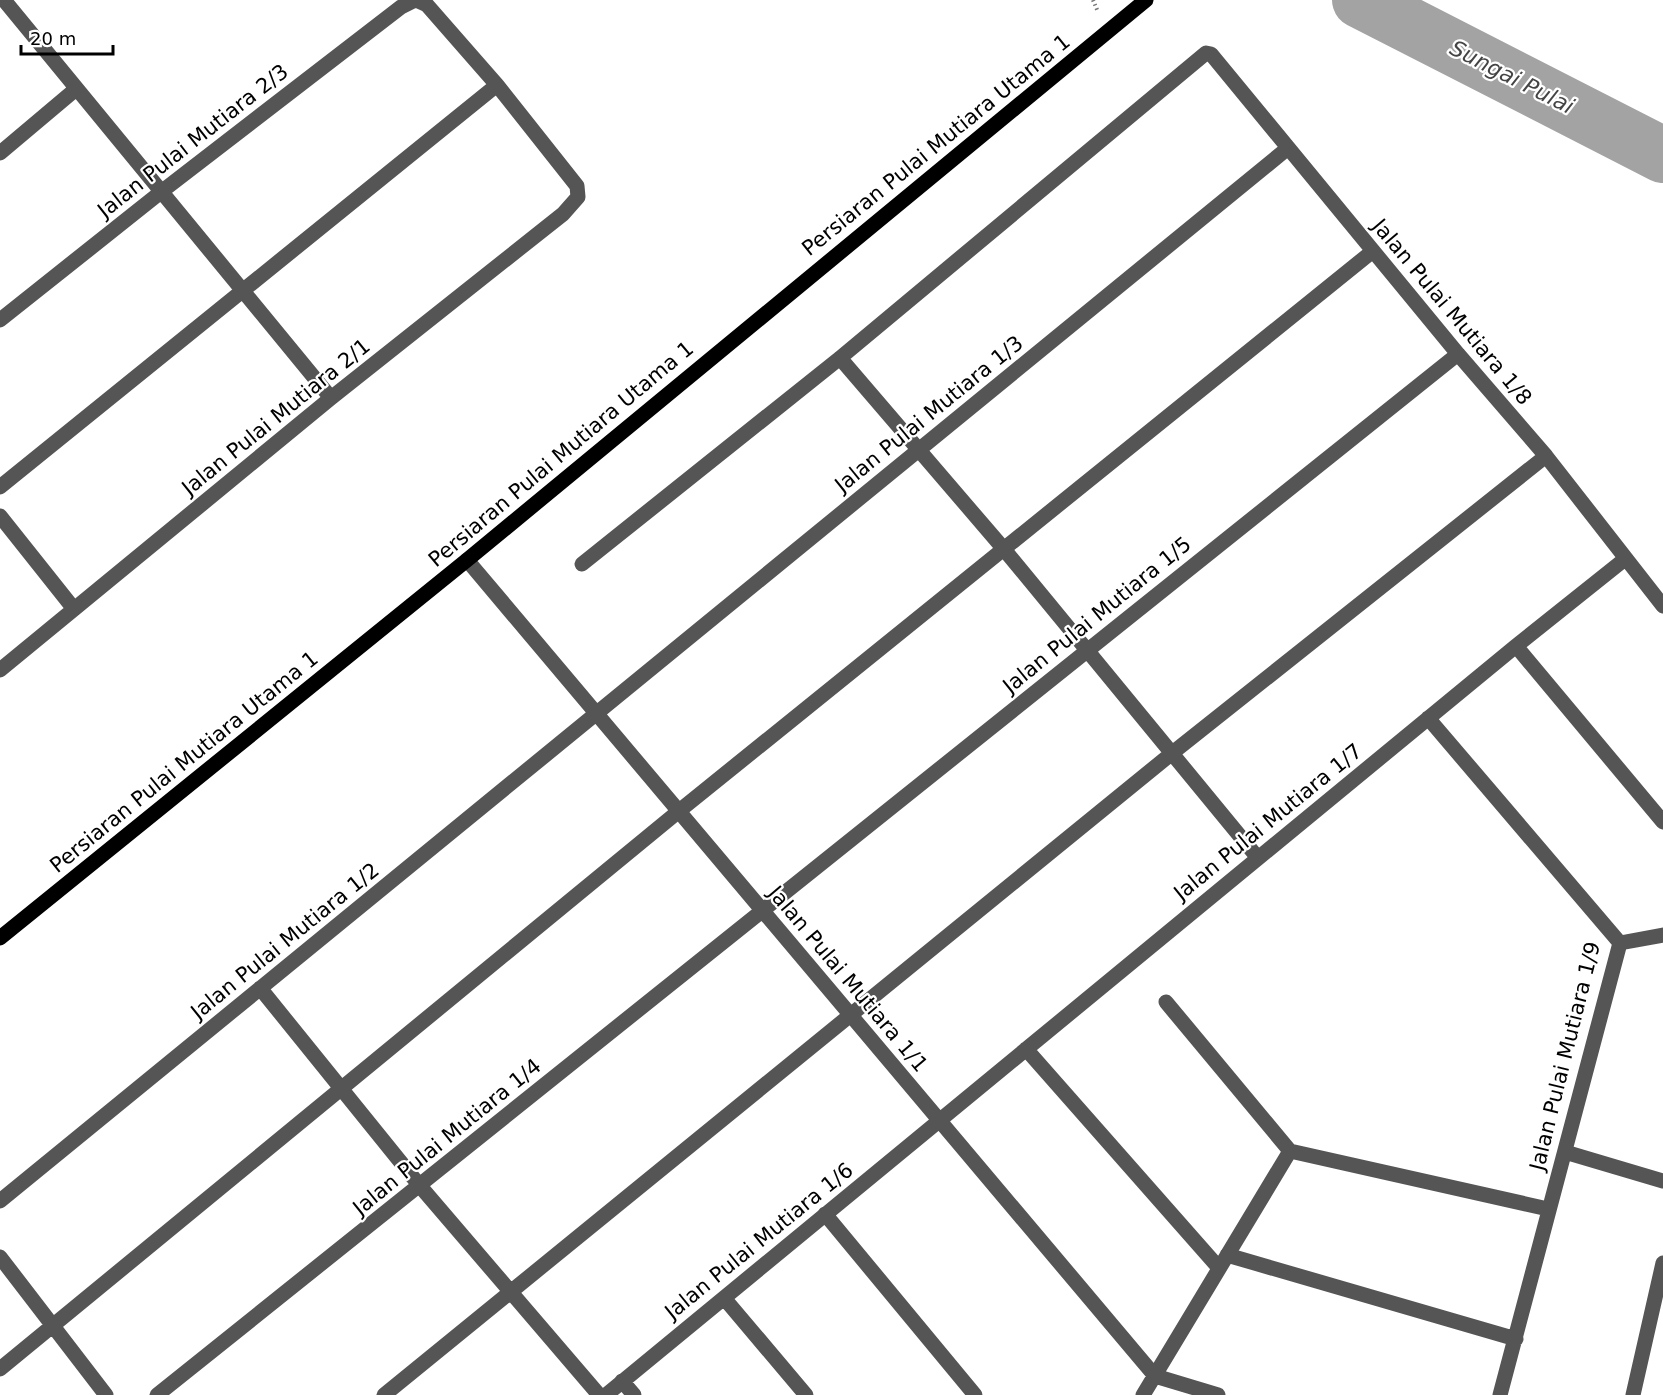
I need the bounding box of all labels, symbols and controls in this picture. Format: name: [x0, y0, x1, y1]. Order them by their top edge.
scale bar: [21, 18, 112, 56]
text: 20 m: [30, 28, 76, 49]
street label: Persiaran Pulai Mutiara Utama 1: [797, 29, 1075, 261]
water label: Sungai Pulai: [1446, 35, 1578, 119]
street label: Jalan Pulai Mutiara 2/3: [91, 59, 293, 224]
street label: Jalan Pulai Mutiara 1/8: [1366, 213, 1537, 410]
street label: Jalan Pulai Mutiara 1/3: [829, 331, 1028, 499]
street label: Jalan Pulai Mutiara 2/1: [176, 334, 375, 502]
street label: Persiaran Pulai Mutiara Utama 1: [424, 336, 698, 572]
street label: Jalan Pulai Mutiara 1/5: [997, 532, 1196, 700]
street label: Persiaran Pulai Mutiara Utama 1: [45, 646, 323, 878]
street label: Jalan Pulai Mutiara 1/7: [1168, 739, 1367, 907]
street label: Jalan Pulai Mutiara 1/2: [185, 858, 384, 1026]
street label: Jalan Pulai Mutiara 1/1: [762, 880, 933, 1077]
street label: Jalan Pulai Mutiara 1/9: [1524, 939, 1605, 1175]
street label: Jalan Pulai Mutiara 1/4: [347, 1054, 546, 1222]
street label: Jalan Pulai Mutiara 1/6: [659, 1158, 858, 1326]

